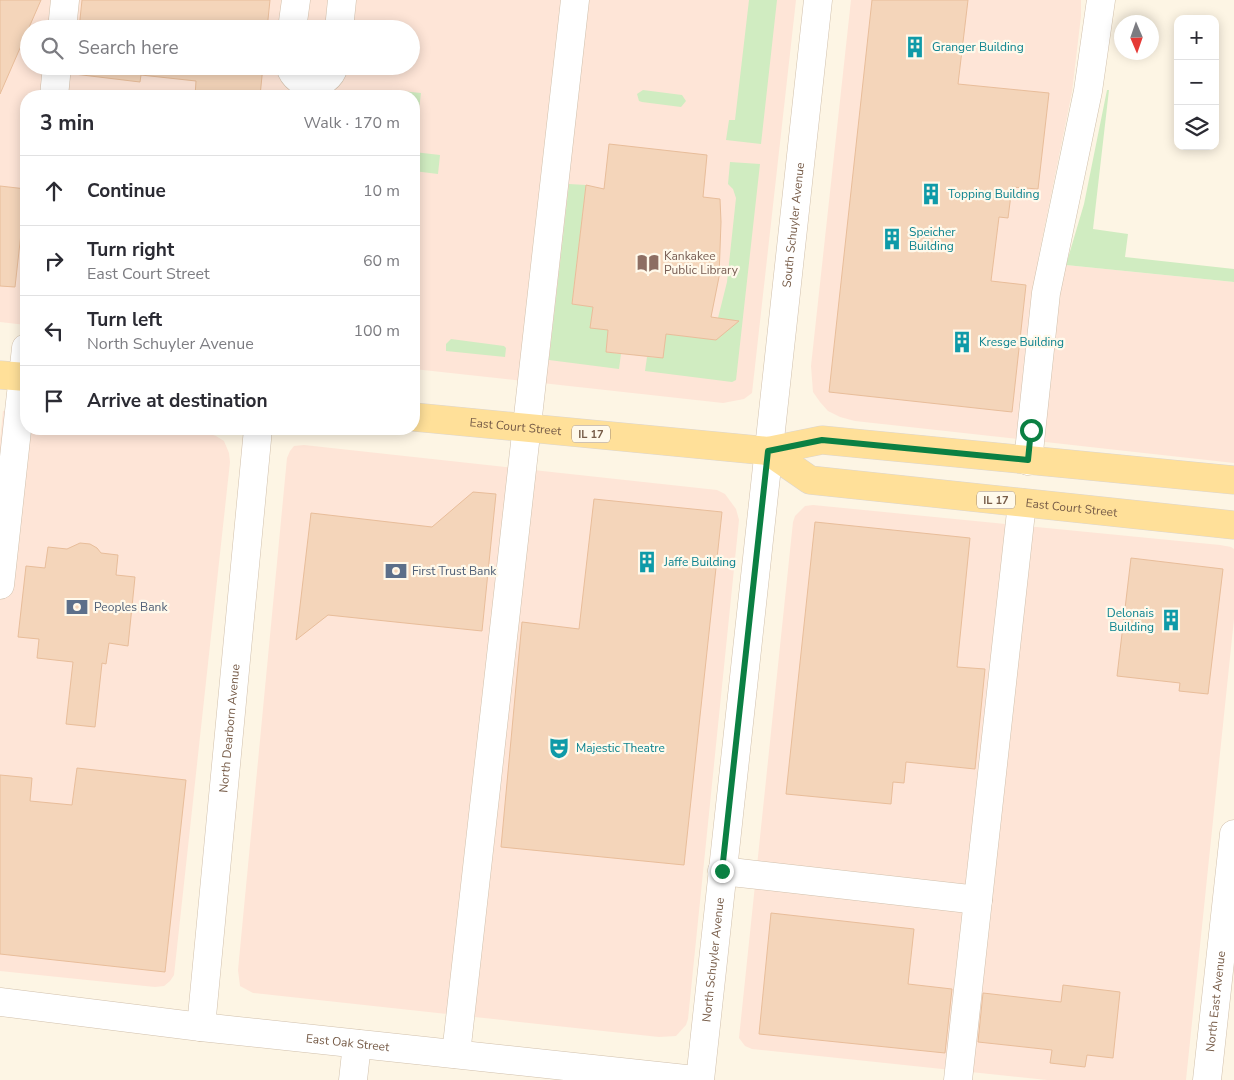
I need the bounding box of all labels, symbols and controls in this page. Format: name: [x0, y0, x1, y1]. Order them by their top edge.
north arrow: [1114, 15, 1159, 60]
map controls: [1174, 15, 1219, 150]
button: +: [1174, 15, 1219, 60]
search box: [20, 20, 420, 75]
icon: search: [38, 34, 66, 62]
building icon: Granger Building: [902, 34, 928, 60]
text: Search here: [78, 35, 179, 61]
place label: Granger Building: [932, 39, 1024, 55]
button: −: [1174, 60, 1219, 105]
button: layers: [1174, 105, 1219, 150]
text: 3 min: [40, 109, 94, 137]
text: Walk · 170 m: [304, 112, 400, 134]
street label: South Schuyler Avenue: [779, 162, 808, 288]
icon: ahead: [40, 177, 68, 205]
text: Continue: [87, 178, 166, 204]
text: 10 m: [363, 180, 400, 202]
building icon: Topping Building: [918, 181, 944, 207]
place label: Topping Building: [948, 186, 1039, 202]
place label: Speicher Building: [909, 224, 956, 254]
building icon: Speicher Building: [879, 226, 905, 252]
text: Turn right: [87, 237, 174, 263]
icon: right: [40, 247, 68, 275]
place label: Kankakee Public Library: [664, 248, 739, 278]
text: 60 m: [363, 250, 400, 272]
library icon: Kankakee Public Library: [635, 250, 661, 276]
text: East Court Street: [87, 263, 210, 285]
text: Turn left: [87, 307, 162, 333]
icon: left: [40, 317, 68, 345]
text: 100 m: [353, 320, 400, 342]
building icon: Kresge Building: [949, 329, 975, 355]
text: North Schuyler Avenue: [87, 333, 254, 355]
place label: Kresge Building: [979, 334, 1064, 350]
icon: arrive: [40, 387, 68, 415]
text: Arrive at destination: [87, 388, 268, 414]
street label: East Court Street: [469, 414, 563, 439]
route start: [1020, 419, 1043, 442]
road number: IL 17: [572, 426, 610, 442]
road number: IL 17: [977, 492, 1015, 508]
street label: East Court Street: [1025, 495, 1119, 521]
building icon: Jaffe Building: [634, 549, 660, 575]
place label: Jaffe Building: [663, 554, 736, 570]
bank icon: First Trust Bank: [383, 558, 409, 584]
place label: First Trust Bank: [412, 563, 497, 579]
bank icon: Peoples Bank: [64, 594, 90, 620]
place label: Peoples Bank: [94, 599, 168, 615]
place label: Delonais Building: [1107, 605, 1154, 635]
building icon: Delonais Building: [1158, 607, 1184, 633]
street label: North Dearborn Avenue: [215, 663, 244, 793]
theatre icon: Majestic Theatre: [546, 735, 572, 761]
place label: Majestic Theatre: [576, 740, 665, 756]
route end: [711, 860, 734, 883]
street label: North Schuyler Avenue: [698, 897, 728, 1023]
street label: North East Avenue: [1202, 950, 1229, 1053]
street label: East Oak Street: [305, 1030, 391, 1055]

